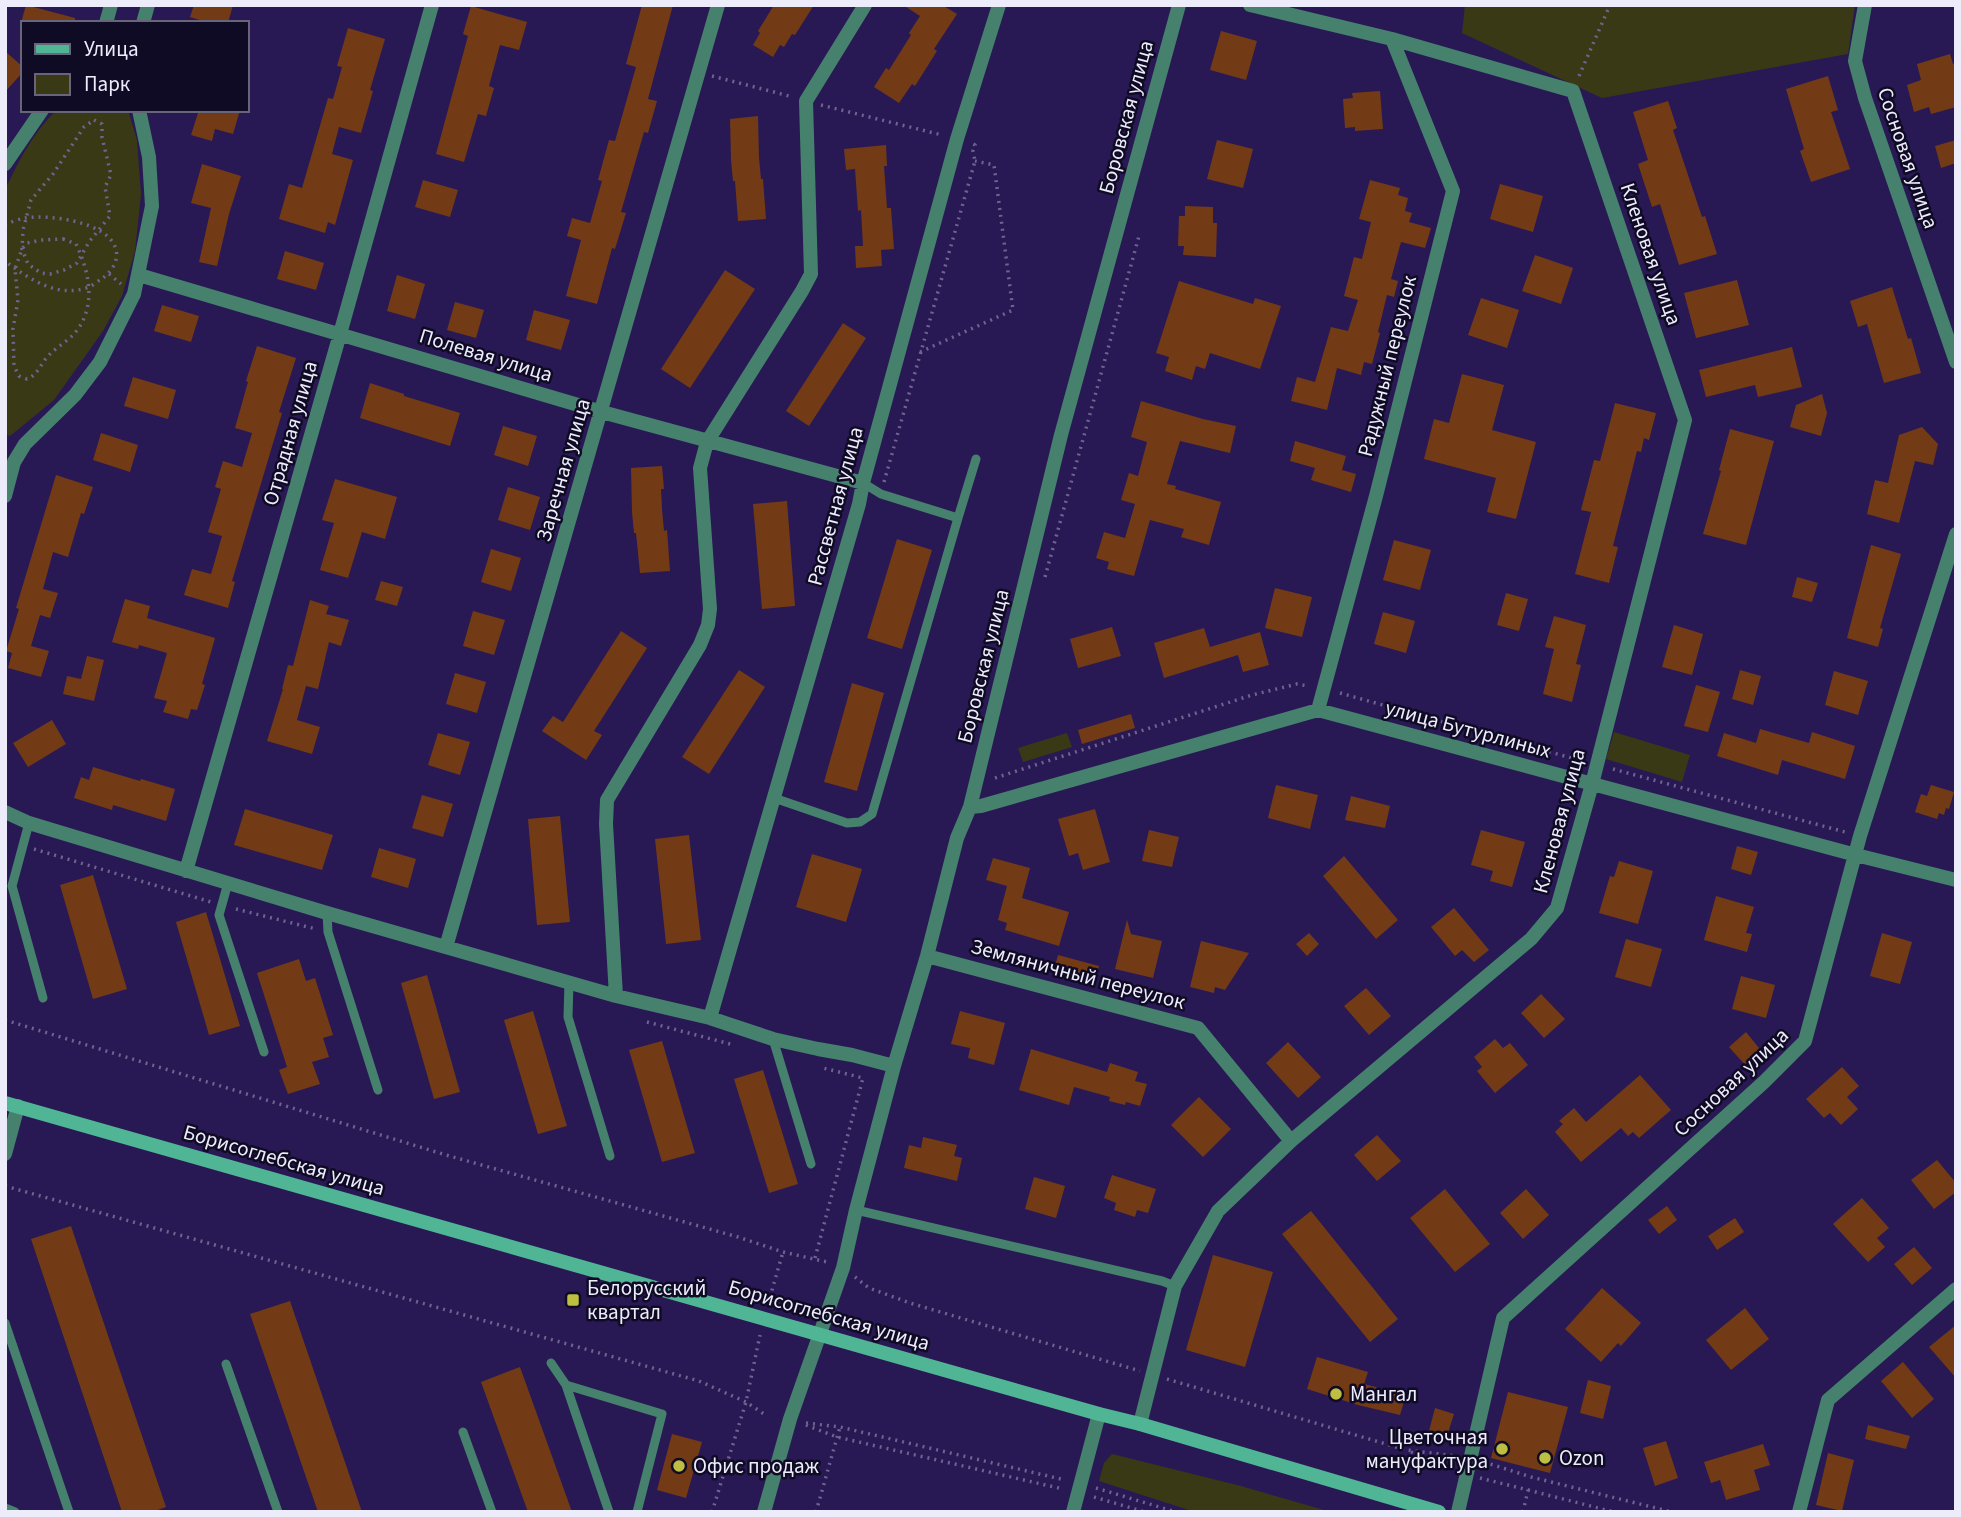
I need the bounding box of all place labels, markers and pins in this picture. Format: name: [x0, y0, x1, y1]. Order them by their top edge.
place label: Белорусский квартал: [587, 1273, 706, 1327]
marker: Белорусский квартал: [565, 1292, 581, 1308]
place label: Мангал: [1350, 1379, 1417, 1409]
marker: Мангал: [1328, 1386, 1344, 1402]
place label: Цветочная мануфактура: [1365, 1422, 1488, 1476]
marker: Цветочная мануфактура: [1494, 1441, 1510, 1457]
place label: Ozon: [1559, 1443, 1604, 1473]
marker: Ozon: [1537, 1450, 1553, 1466]
place label: Офис продаж: [693, 1451, 820, 1481]
marker: Офис продаж: [671, 1458, 687, 1474]

